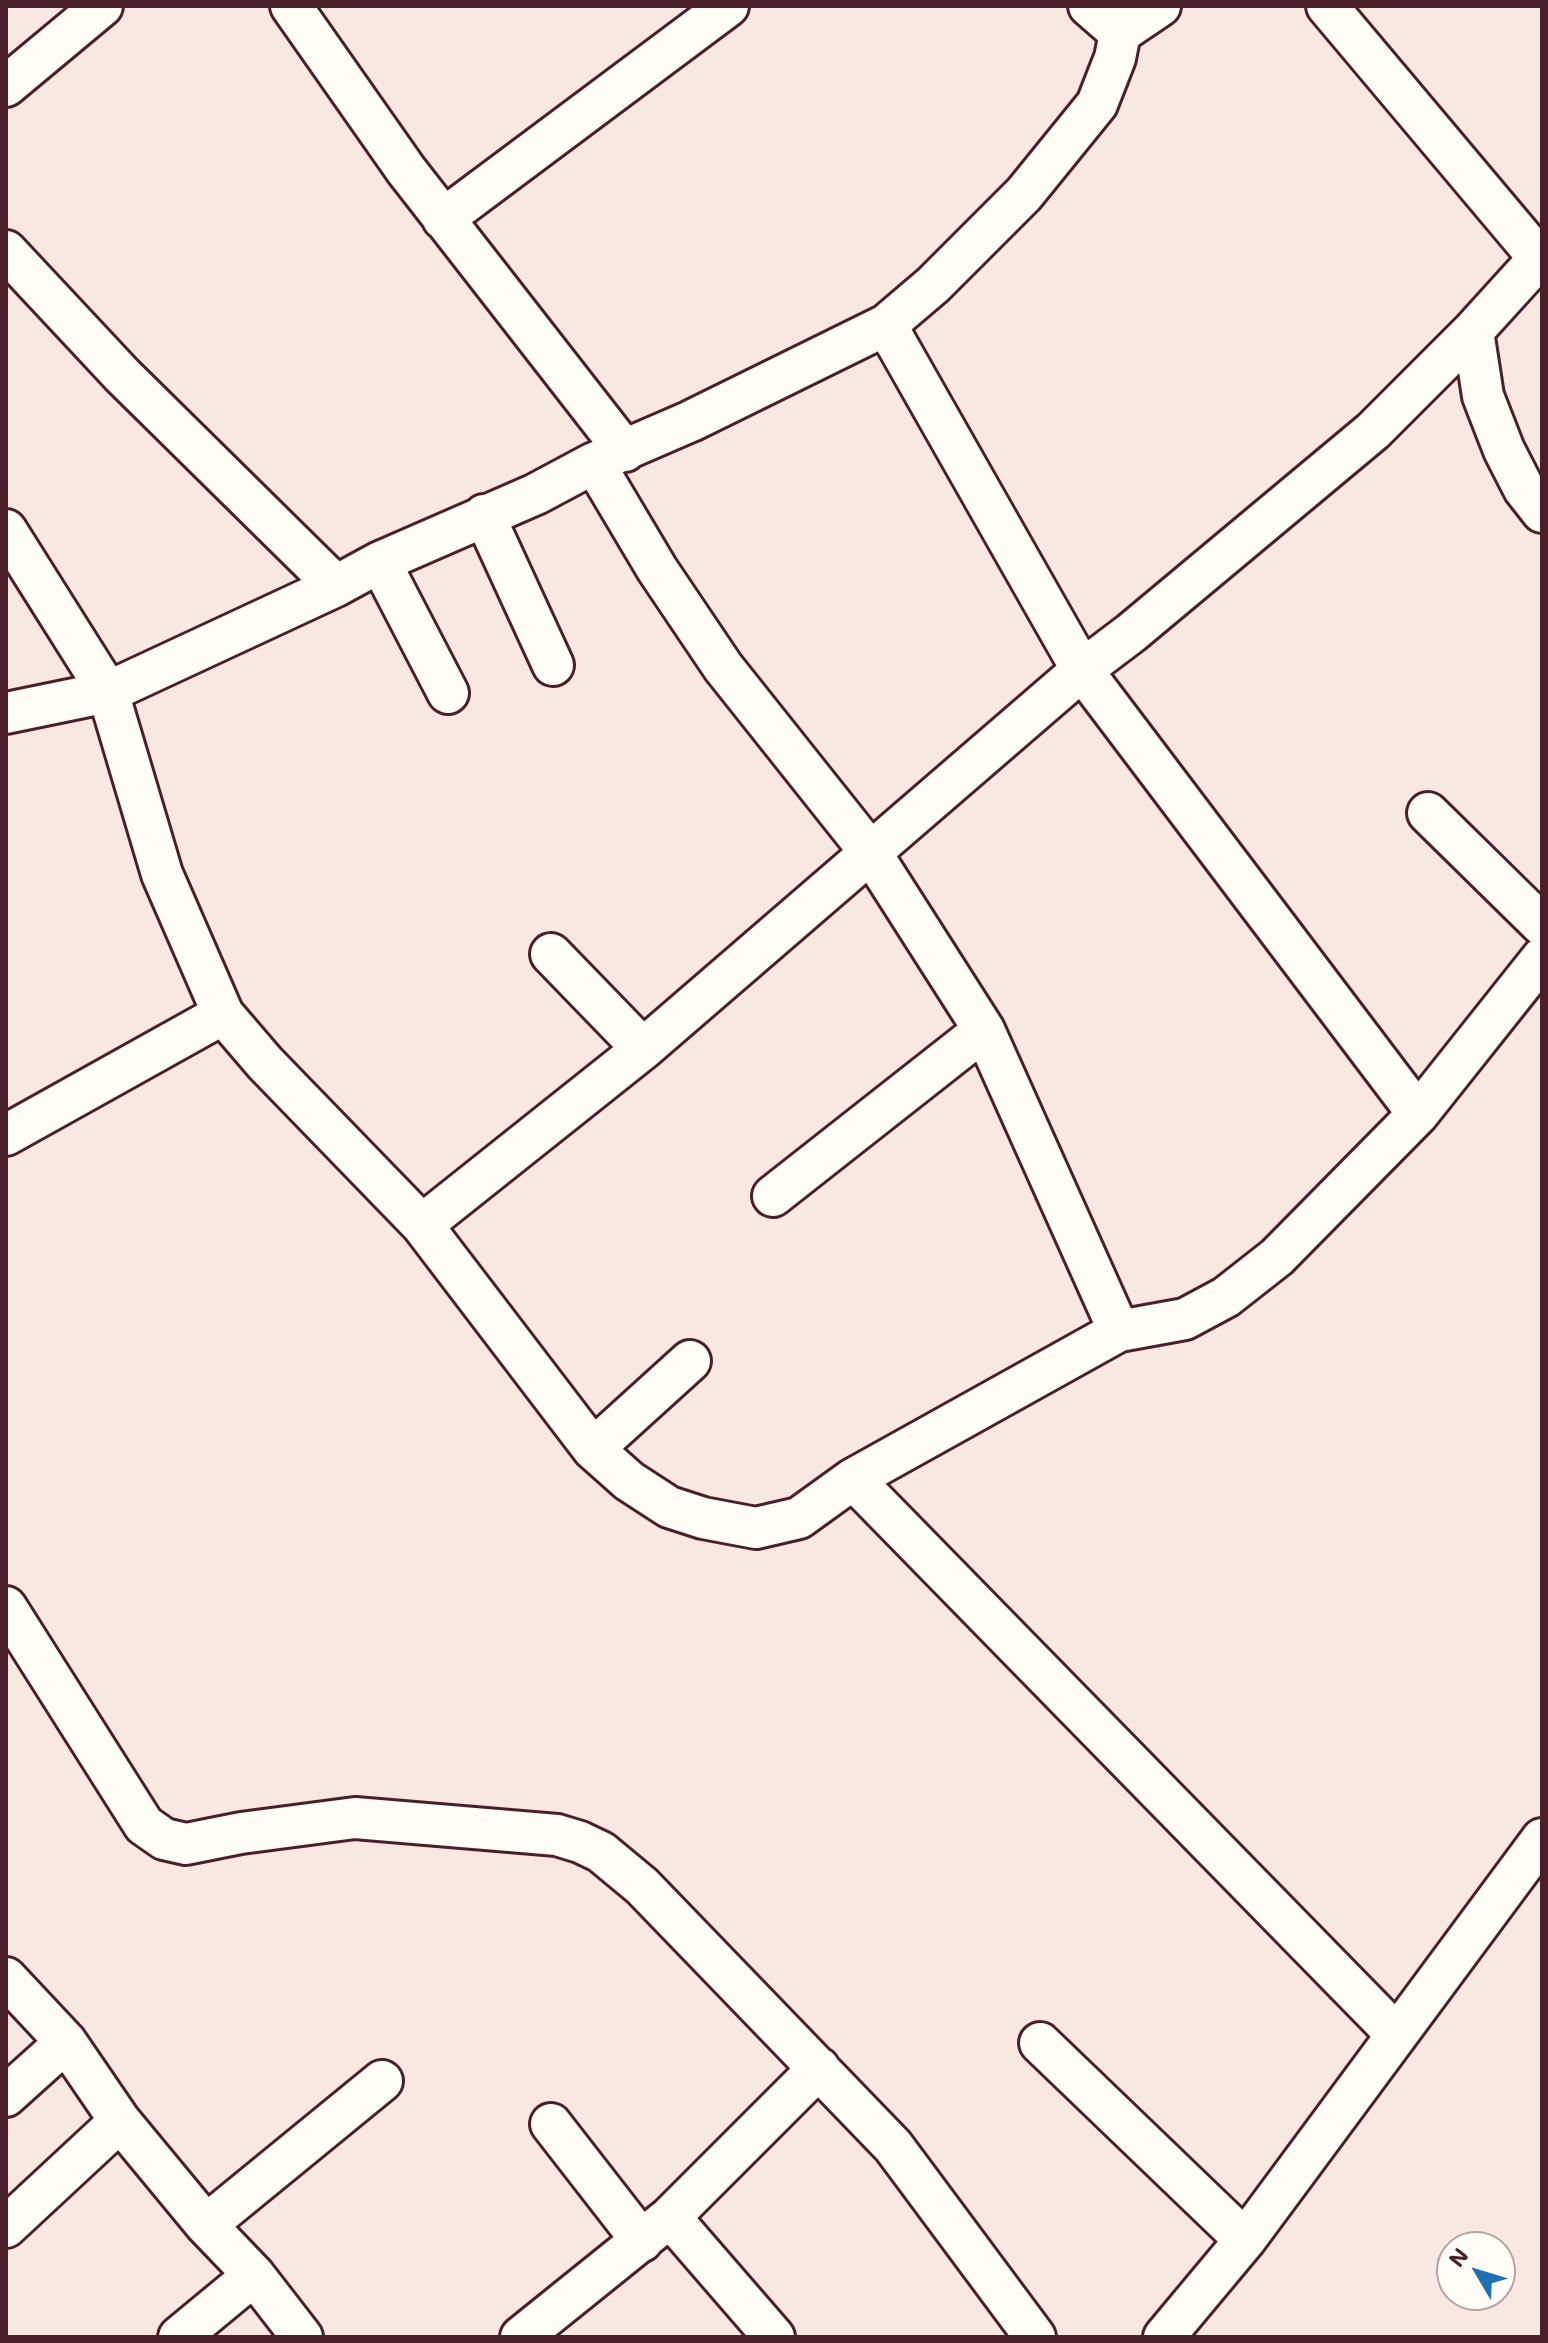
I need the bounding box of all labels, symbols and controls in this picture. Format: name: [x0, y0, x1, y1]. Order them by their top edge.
north arrow: [1436, 2231, 1516, 2311]
text: N: [1442, 2242, 1475, 2273]

